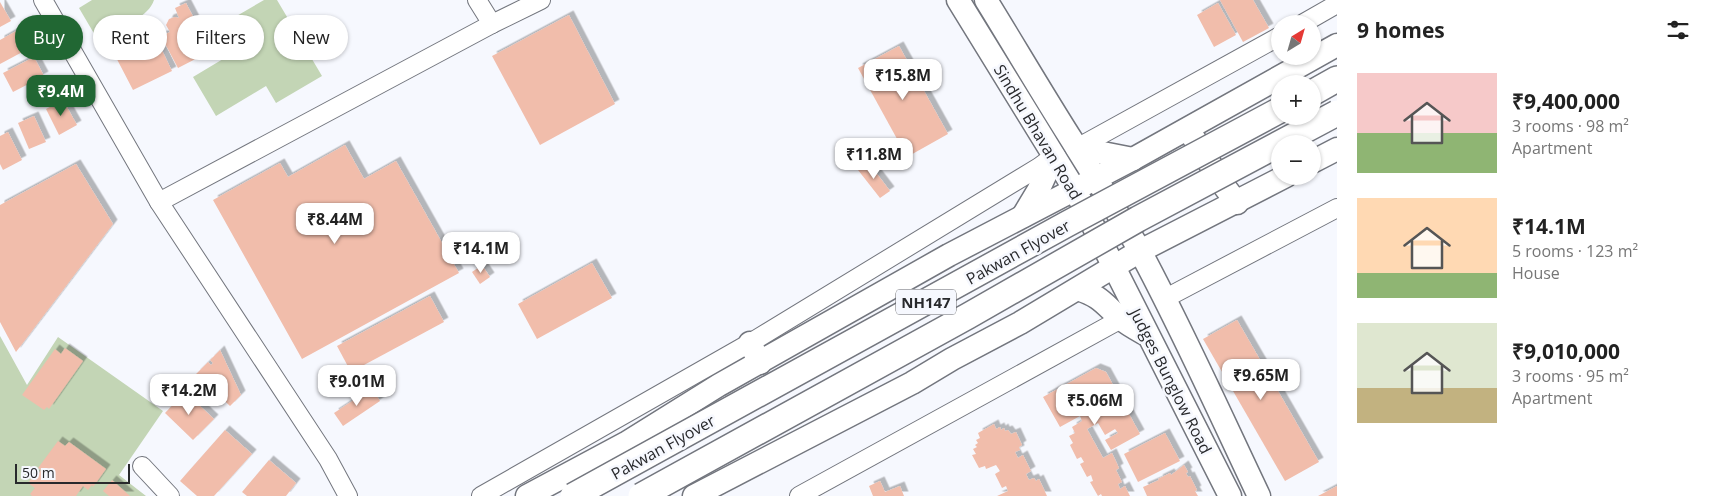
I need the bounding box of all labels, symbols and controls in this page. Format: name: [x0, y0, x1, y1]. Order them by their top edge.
chip: Buy: [15, 15, 83, 60]
chip: Rent: [93, 15, 167, 60]
chip: Filters: [177, 15, 264, 60]
chip: New: [274, 15, 348, 60]
north arrow: [1271, 15, 1321, 65]
map controls: [1271, 15, 1321, 185]
text: 9 homes: [1357, 16, 1445, 44]
icon: filters: [1664, 16, 1692, 44]
pin: ₹15.8M: [862, 58, 944, 101]
street label: Sindhu Bhavan Road: [989, 60, 1087, 204]
text: ₹15.8M: [875, 64, 931, 86]
pin: ₹9.4M: [26, 74, 96, 117]
button: +: [1271, 75, 1321, 125]
text: ₹9.4M: [37, 80, 85, 102]
text: ₹9,400,000: [1512, 87, 1620, 115]
icon: home: [1397, 93, 1457, 153]
text: 3 rooms · 98 m²: [1512, 115, 1629, 137]
button: −: [1271, 135, 1321, 185]
text: Apartment: [1512, 137, 1592, 159]
pin: ₹11.8M: [833, 138, 915, 180]
text: ₹11.8M: [846, 143, 902, 165]
pin: ₹8.44M: [294, 202, 376, 245]
text: ₹8.44M: [307, 208, 363, 230]
text: ₹14.1M: [1512, 212, 1586, 240]
street label: Pakwan Flyover: [962, 214, 1074, 290]
icon: home: [1397, 218, 1457, 278]
pin: ₹14.1M: [440, 232, 522, 274]
text: ₹14.1M: [453, 237, 509, 259]
text: 5 rooms · 123 m²: [1512, 240, 1638, 262]
text: House: [1512, 262, 1560, 284]
road number: NH147: [896, 290, 956, 314]
street label: Judges Bunglow Road: [1124, 303, 1217, 457]
text: ₹9,010,000: [1512, 337, 1620, 365]
icon: home: [1397, 343, 1457, 403]
pin: ₹9.65M: [1220, 358, 1302, 401]
pin: ₹9.01M: [316, 364, 398, 407]
text: ₹9.65M: [1233, 364, 1289, 386]
text: 3 rooms · 95 m²: [1512, 365, 1629, 387]
text: ₹9.01M: [329, 370, 385, 392]
pin: ₹14.2M: [148, 374, 230, 416]
text: ₹14.2M: [161, 379, 217, 401]
pin: ₹5.06M: [1054, 384, 1136, 426]
text: Apartment: [1512, 387, 1592, 409]
text: ₹5.06M: [1067, 389, 1123, 411]
street label: Pakwan Flyover: [607, 409, 719, 485]
scale bar: [15, 461, 130, 484]
text: 50 m: [22, 463, 55, 482]

